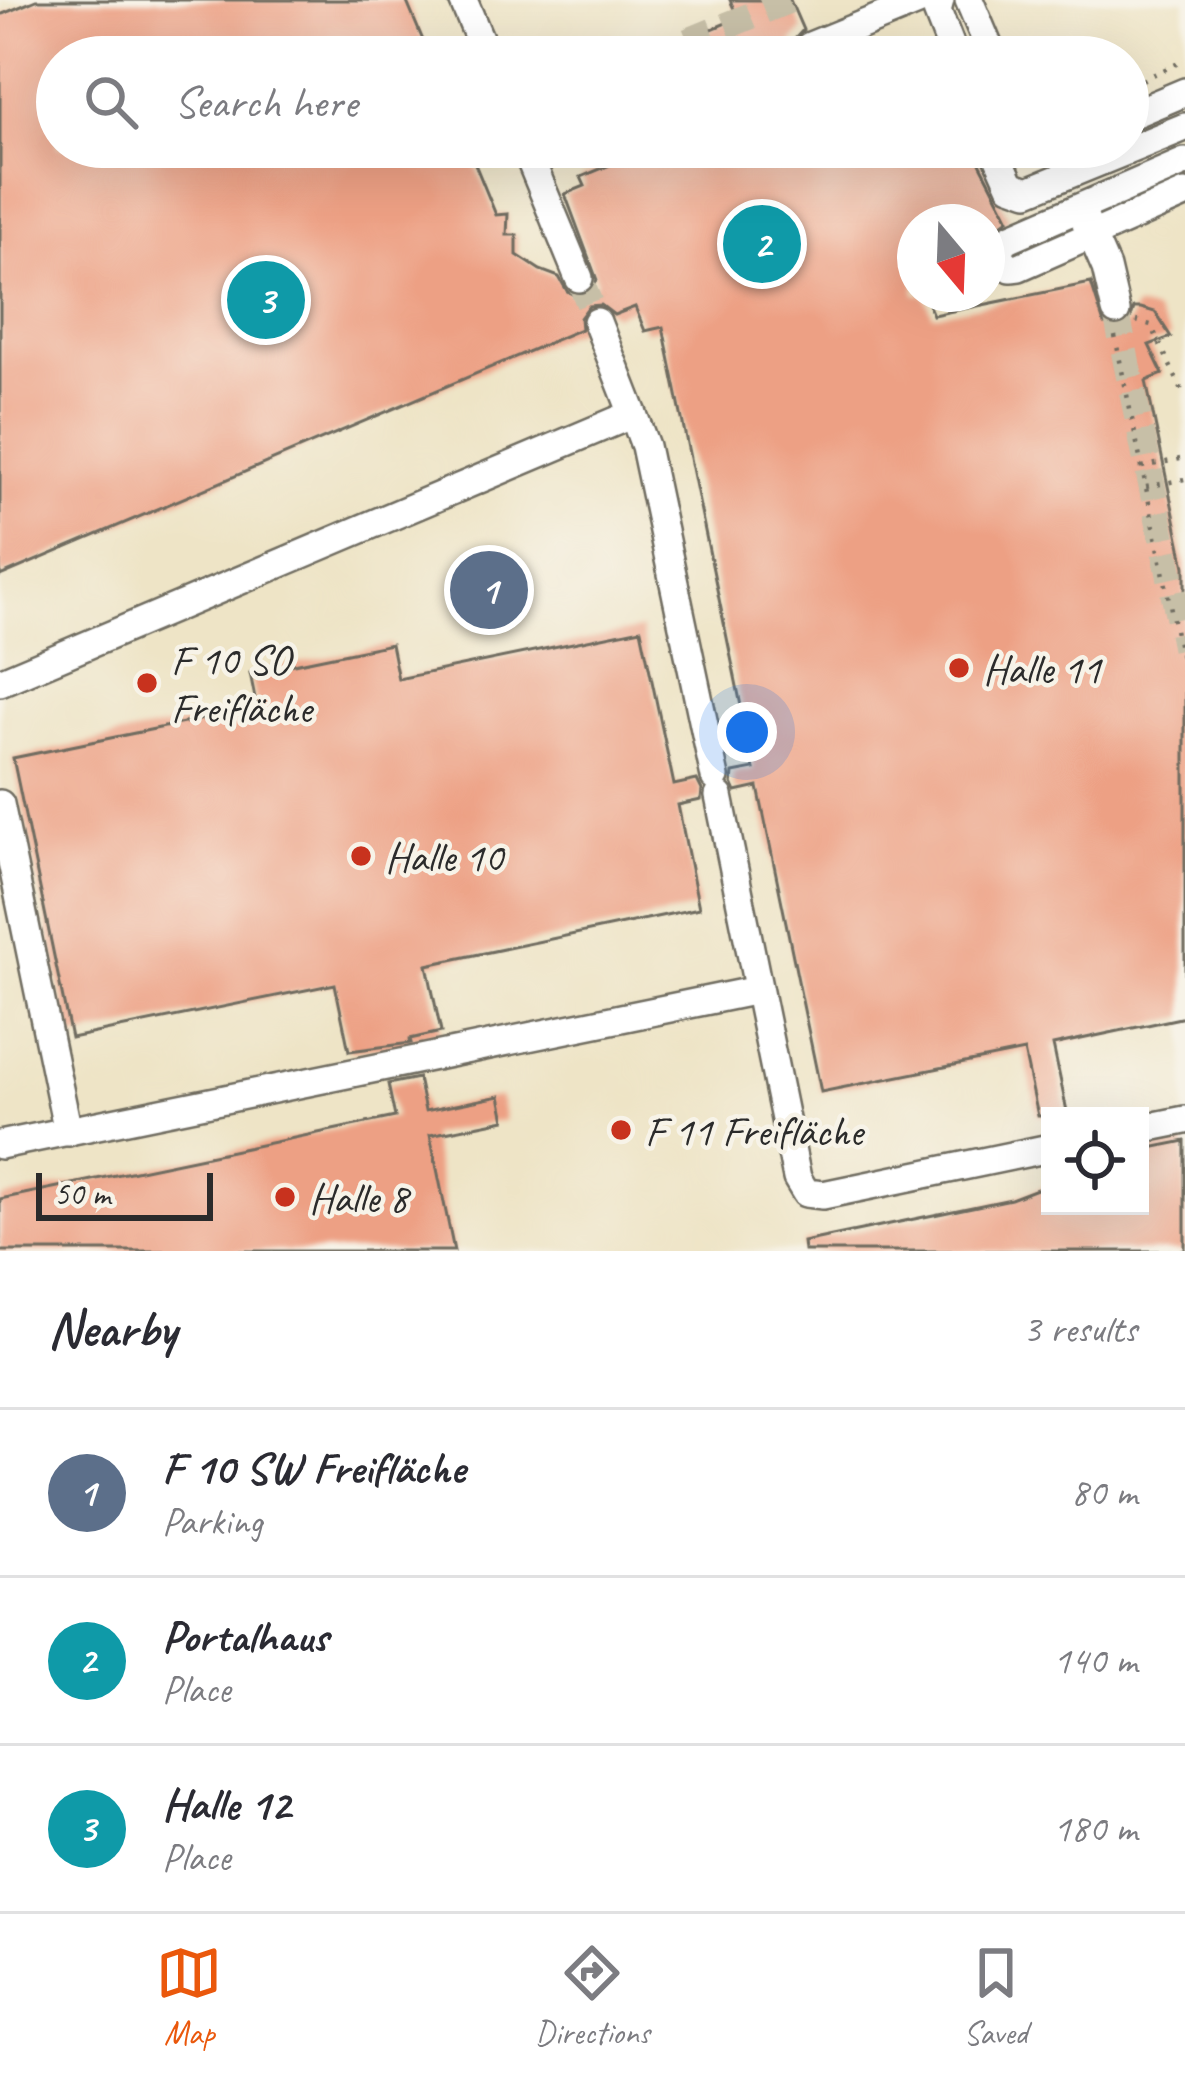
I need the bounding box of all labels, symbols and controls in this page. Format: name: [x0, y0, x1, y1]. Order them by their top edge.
search box: [36, 36, 1149, 168]
icon: search: [78, 69, 144, 135]
text: Search here: [174, 74, 357, 131]
pin: 2: [723, 199, 801, 289]
north arrow: [897, 204, 1005, 312]
pin: 3: [227, 255, 305, 345]
pin: 1: [450, 545, 528, 635]
place label: F 10 SO Freifläche: [171, 634, 315, 735]
place label: Halle 11: [983, 643, 1103, 696]
marker: Halle 11: [946, 655, 972, 681]
marker: F 10 SO Freifläche: [134, 670, 160, 696]
your location: [717, 702, 777, 762]
place label: Halle 10: [385, 831, 506, 884]
marker: Halle 10: [348, 843, 374, 869]
place label: F 11 Freifläche: [645, 1105, 866, 1158]
map controls: [1041, 1107, 1149, 1215]
button: locate: [1041, 1107, 1149, 1215]
marker: F 11 Freifläche: [608, 1117, 634, 1143]
scale bar: [36, 1167, 213, 1220]
place label: Halle 8: [309, 1172, 412, 1225]
text: 50 m: [54, 1173, 110, 1215]
marker: Halle 8: [272, 1184, 298, 1210]
text: Nearby: [48, 1297, 176, 1361]
text: 3 results: [1023, 1305, 1137, 1354]
text: F 10 SW Freifläche: [162, 1440, 465, 1497]
text: 1: [78, 1468, 96, 1517]
text: 80 m: [1071, 1468, 1137, 1517]
text: Parking: [162, 1497, 263, 1546]
text: Portalhaus: [162, 1608, 328, 1665]
text: 2: [78, 1636, 96, 1685]
text: 140 m: [1053, 1636, 1137, 1685]
text: Place: [162, 1665, 230, 1714]
text: Halle 12: [162, 1776, 290, 1833]
text: 3: [78, 1804, 96, 1853]
text: 180 m: [1053, 1804, 1137, 1853]
text: Place: [162, 1833, 230, 1882]
tab: Map: [156, 1940, 222, 2054]
tab: Directions: [535, 1940, 650, 2054]
tab: Saved: [963, 1940, 1029, 2054]

